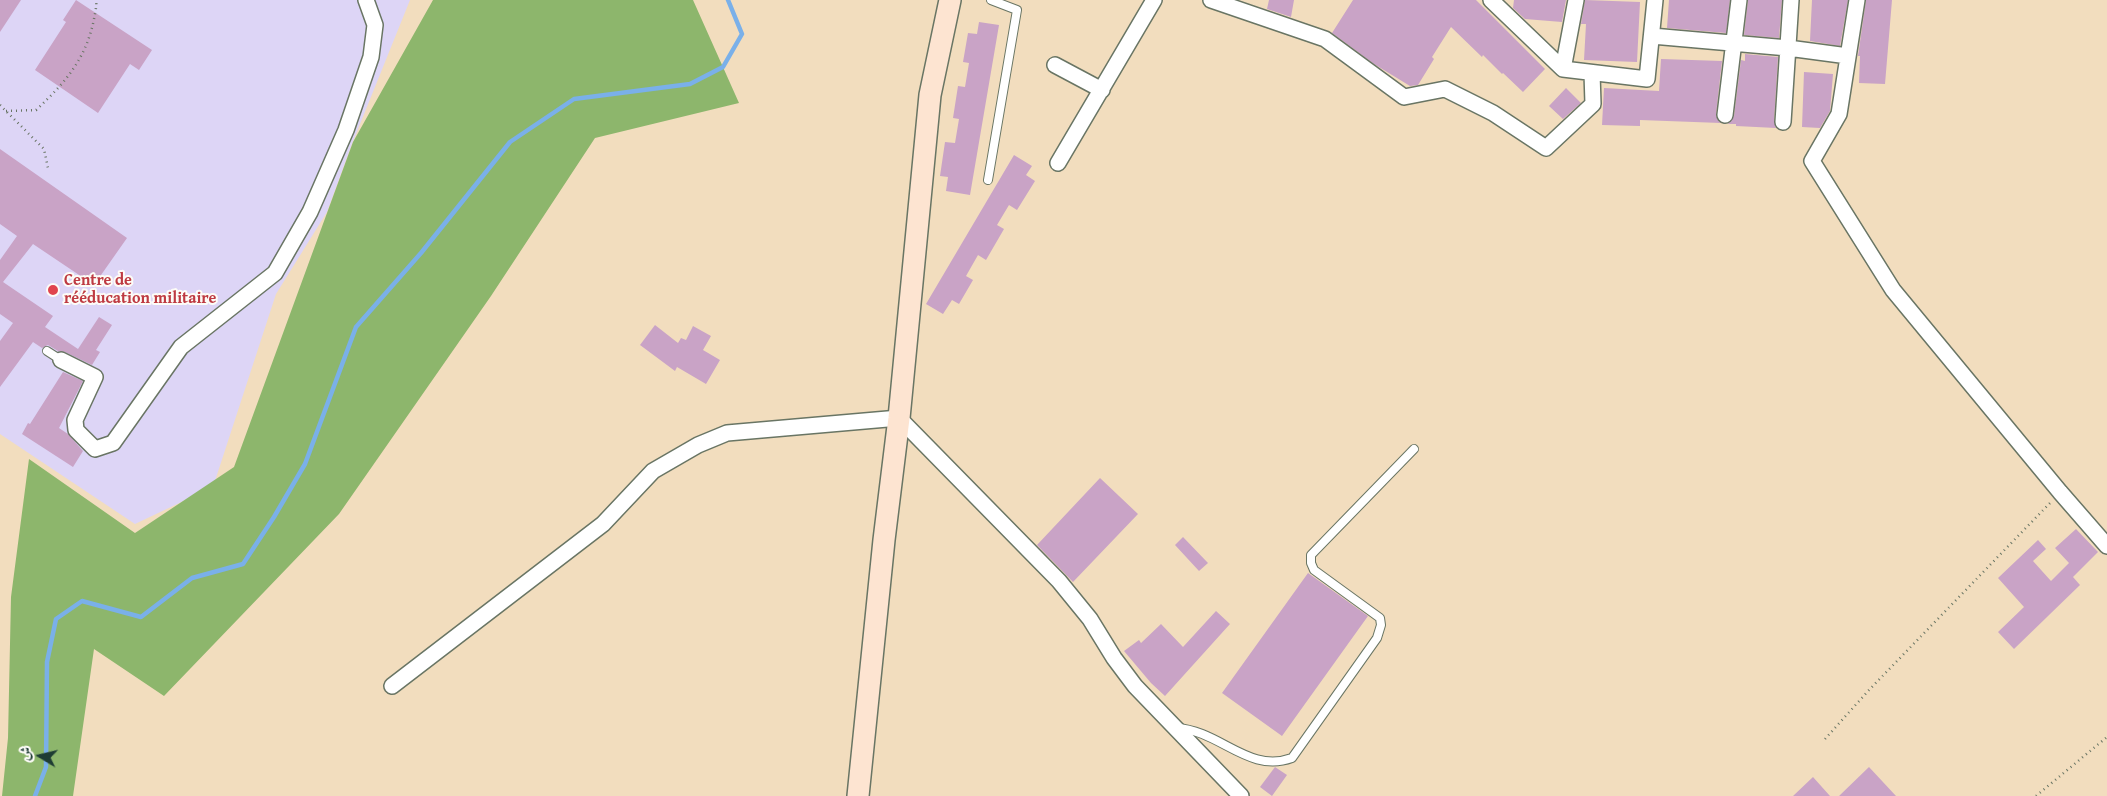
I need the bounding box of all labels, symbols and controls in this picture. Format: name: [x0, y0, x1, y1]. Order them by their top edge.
place label: Centre de rééducation militaire: [64, 271, 216, 309]
marker: Centre de rééducation militaire: [46, 283, 60, 297]
north arrow: [15, 731, 65, 781]
text: ش: [14, 745, 36, 762]

